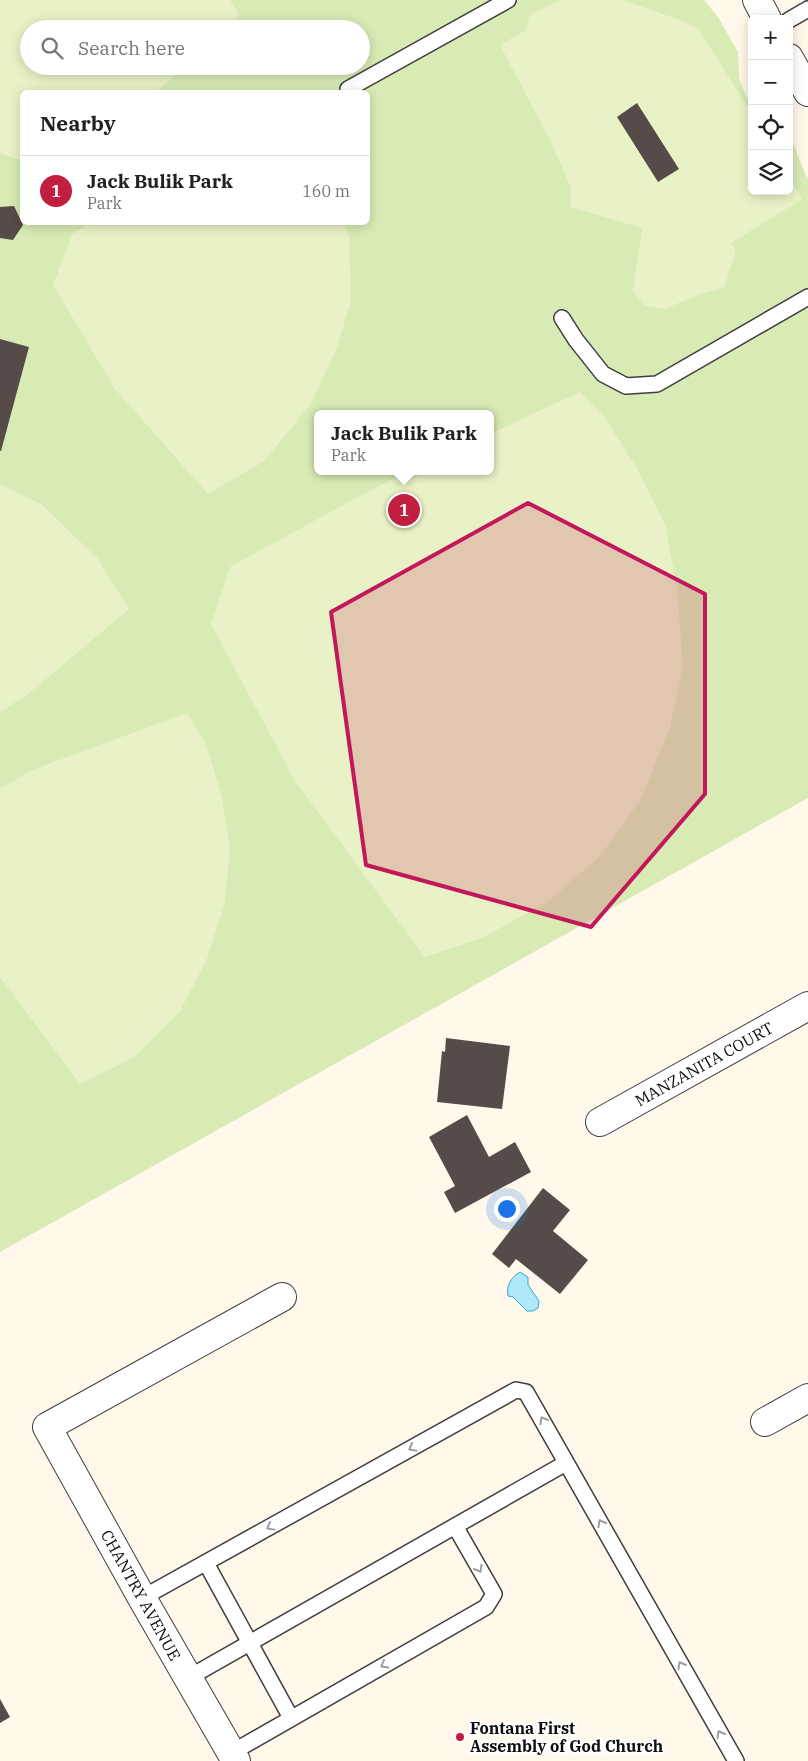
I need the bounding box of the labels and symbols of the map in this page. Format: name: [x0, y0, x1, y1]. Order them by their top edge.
pin: 1: [388, 491, 420, 529]
street label: MANZANITA COURT: [631, 1018, 777, 1111]
your location: [494, 1196, 520, 1222]
one-way arrow: [539, 1417, 549, 1426]
one-way arrow: [409, 1441, 418, 1451]
one-way arrow: [267, 1520, 276, 1530]
one-way arrow: [597, 1520, 607, 1529]
street label: CHANTRY AVENUE: [97, 1526, 185, 1664]
one-way arrow: [473, 1563, 483, 1572]
one-way arrow: [380, 1659, 389, 1669]
one-way arrow: [677, 1661, 687, 1670]
place label: Fontana First Assembly of God Church: [470, 1718, 663, 1756]
one-way arrow: [717, 1730, 727, 1739]
marker: Fontana First Assembly of God Church: [454, 1731, 466, 1743]

